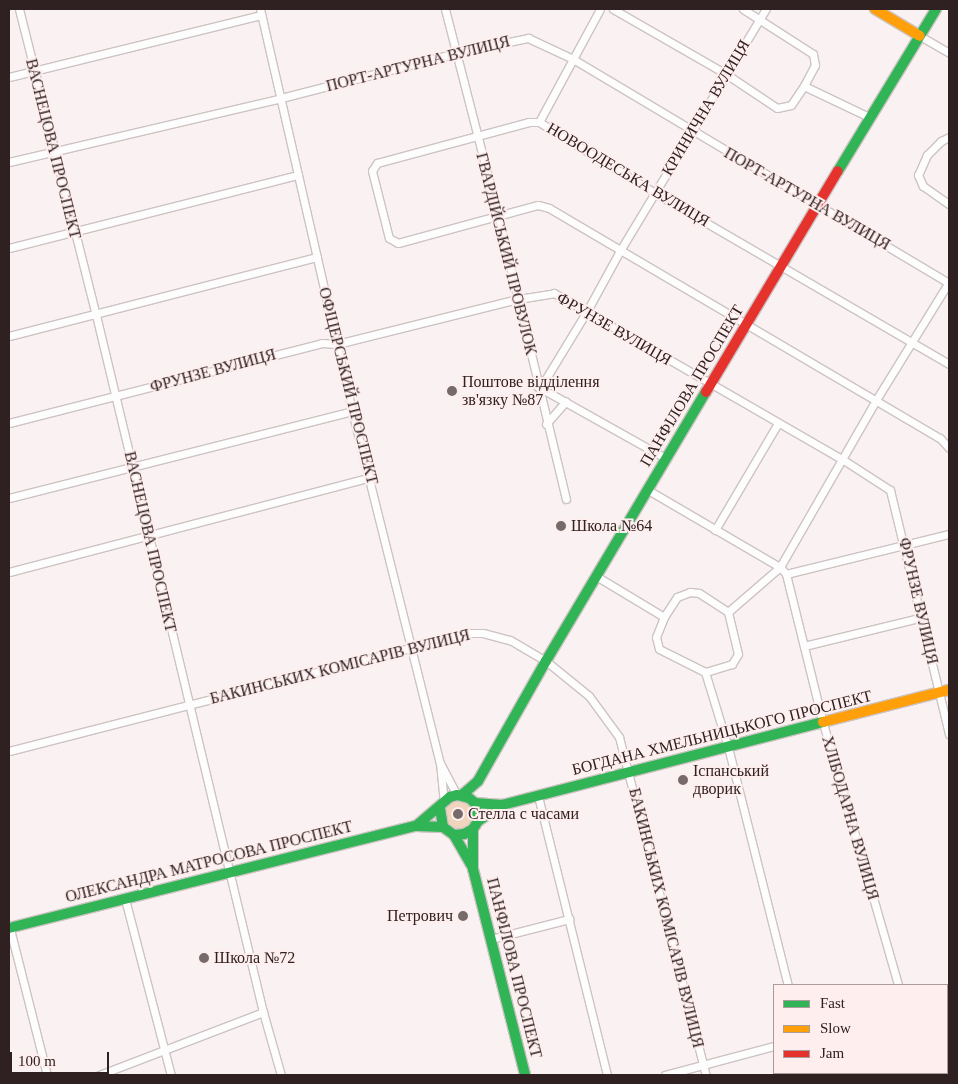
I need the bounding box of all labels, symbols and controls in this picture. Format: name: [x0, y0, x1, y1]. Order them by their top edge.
street label: ПОРТ-АРТУРНА ВУЛИЦЯ: [324, 32, 512, 96]
street label: КРИНИЧНА ВУЛИЦЯ: [658, 37, 754, 179]
street label: ВАСНЕЦОВА ПРОСПЕКТ: [21, 57, 85, 241]
street label: НОВООДЕСЬКА ВУЛИЦЯ: [543, 119, 713, 231]
street label: ПОРТ-АРТУРНА ВУЛИЦЯ: [721, 144, 893, 254]
street label: ГВАРДІЙСЬКИЙ ПРОВУЛОК: [472, 151, 540, 357]
street label: ОФІЦЕРСЬКИЙ ПРОСПЕКТ: [314, 285, 382, 487]
street label: ФРУНЗЕ ВУЛИЦЯ: [553, 288, 675, 370]
street label: ПАНФІЛОВА ПРОСПЕКТ: [636, 302, 748, 470]
street label: ФРУНЗЕ ВУЛИЦЯ: [148, 345, 278, 397]
place label: Поштове відділення зв'язку №87: [462, 372, 600, 410]
marker: Поштове відділення зв'язку №87: [446, 385, 458, 397]
street label: ВАСНЕЦОВА ПРОСПЕКТ: [120, 450, 180, 634]
place label: Школа №64: [571, 516, 652, 536]
marker: Школа №64: [555, 520, 567, 532]
street label: ФРУНЗЕ ВУЛИЦЯ: [894, 536, 942, 666]
street label: БАКИНСЬКИХ КОМІСАРІВ ВУЛИЦЯ: [208, 625, 472, 709]
street label: БОГДАНА ХМЕЛЬНИЦЬКОГО ПРОСПЕКТ: [570, 686, 874, 780]
street label: ХЛІБОДАРНА ВУЛИЦЯ: [817, 734, 883, 902]
place label: Іспанський дворик: [693, 761, 769, 799]
marker: Іспанський дворик: [677, 774, 689, 786]
street label: БАКИНСЬКИХ КОМІСАРІВ ВУЛИЦЯ: [624, 786, 708, 1050]
place label: Стелла с часами: [468, 804, 579, 824]
marker: Стелла с часами: [452, 808, 464, 820]
street label: ОЛЕКСАНДРА МАТРОСОВА ПРОСПЕКТ: [63, 817, 355, 907]
street label: ПАНФІЛОВА ПРОСПЕКТ: [482, 876, 546, 1060]
place label: Петрович: [387, 906, 453, 926]
marker: Петрович: [457, 910, 469, 922]
place label: Школа №72: [214, 948, 295, 968]
marker: Школа №72: [198, 952, 210, 964]
legend: [773, 984, 948, 1074]
text: Fast: [820, 995, 845, 1011]
text: Slow: [820, 1020, 851, 1036]
scale bar: [12, 1042, 111, 1074]
text: Jam: [820, 1045, 844, 1061]
text: 100 m: [18, 1053, 56, 1069]

